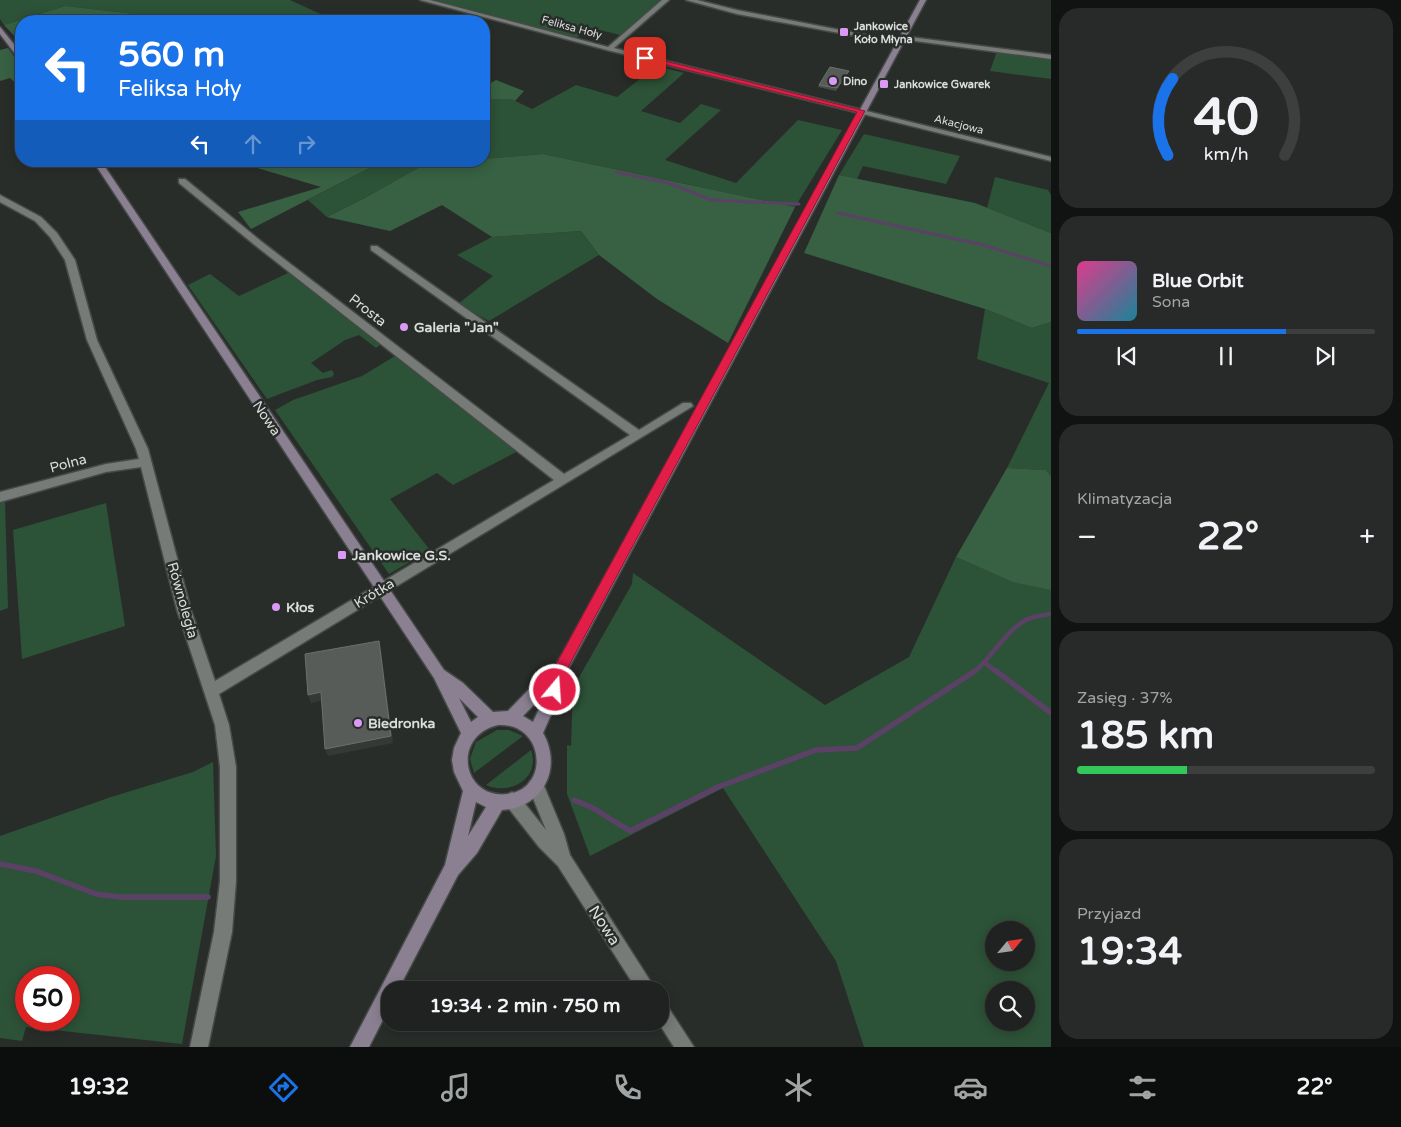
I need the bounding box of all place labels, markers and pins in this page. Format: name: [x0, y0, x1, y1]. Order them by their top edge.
place label: Jankowice Koło Młyna: [853, 20, 913, 47]
marker: Jankowice Koło Młyna: [838, 26, 850, 38]
pin: [624, 37, 666, 79]
marker: Dino: [827, 75, 839, 87]
place label: Dino: [843, 75, 868, 88]
marker: Jankowice Gwarek: [878, 78, 890, 90]
place label: Jankowice Gwarek: [893, 78, 990, 91]
place label: Galeria "Jan": [414, 319, 499, 336]
marker: Galeria "Jan": [398, 321, 410, 333]
place label: Jankowice G.S.: [351, 547, 451, 564]
marker: Jankowice G.S.: [336, 549, 348, 561]
place label: Kłos: [286, 599, 315, 616]
marker: Kłos: [270, 601, 282, 613]
place label: Biedronka: [368, 715, 436, 732]
marker: Biedronka: [352, 717, 364, 729]

